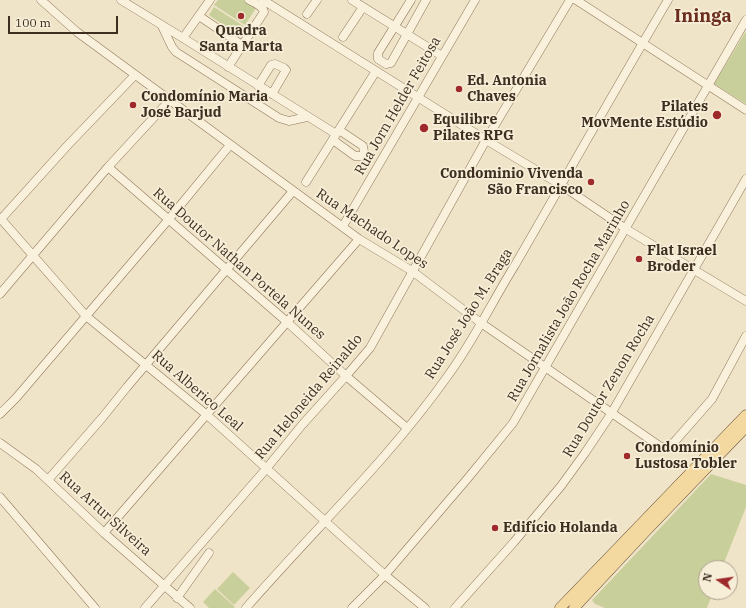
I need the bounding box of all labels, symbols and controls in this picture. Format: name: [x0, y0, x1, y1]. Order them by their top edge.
district label: Ininga: [674, 6, 732, 28]
scale bar: [10, 8, 120, 34]
marker: Quadra Santa Marta: [236, 11, 246, 21]
text: 100 m: [15, 15, 51, 30]
place label: Quadra Santa Marta: [199, 23, 283, 56]
street label: Rua Jorn Helder Feitosa: [351, 34, 445, 178]
place label: Ed. Antonia Chaves: [467, 73, 547, 106]
marker: Ed. Antonia Chaves: [454, 84, 464, 94]
place label: Condomínio Maria José Barjud: [141, 89, 268, 122]
place label: Pilates MovMente Estúdio: [581, 99, 708, 132]
marker: Condomínio Maria José Barjud: [128, 100, 138, 110]
marker: Pilates MovMente Estúdio: [711, 109, 723, 121]
place label: Equilibre Pilates RPG: [433, 112, 514, 144]
marker: Equilibre Pilates RPG: [418, 122, 430, 134]
place label: Condominio Vivenda São Francisco: [440, 166, 583, 198]
marker: Condominio Vivenda São Francisco: [586, 177, 596, 187]
street label: Rua Doutor Nathan Portela Nunes: [150, 185, 328, 343]
street label: Rua Machado Lopes: [313, 185, 431, 273]
street label: Rua Jornalista João Rocha Marinho: [504, 197, 634, 405]
place label: Flat Israel Broder: [647, 243, 717, 276]
street label: Rua José João M. Braga: [422, 245, 516, 383]
marker: Flat Israel Broder: [634, 254, 644, 264]
street label: Rua Doutor Zenon Rocha: [560, 311, 658, 461]
street label: Rua Heloneida Reinaldo: [252, 331, 366, 463]
street label: Rua Alberico Leal: [148, 347, 246, 435]
place label: Condomínio Lustosa Tobler: [635, 440, 737, 472]
marker: Condomínio Lustosa Tobler: [622, 451, 632, 461]
street label: Rua Artur Silveira: [56, 468, 154, 560]
place label: Edifício Holanda: [503, 520, 618, 536]
marker: Edifício Holanda: [490, 523, 500, 533]
north arrow: [698, 560, 738, 600]
text: N: [699, 572, 715, 583]

